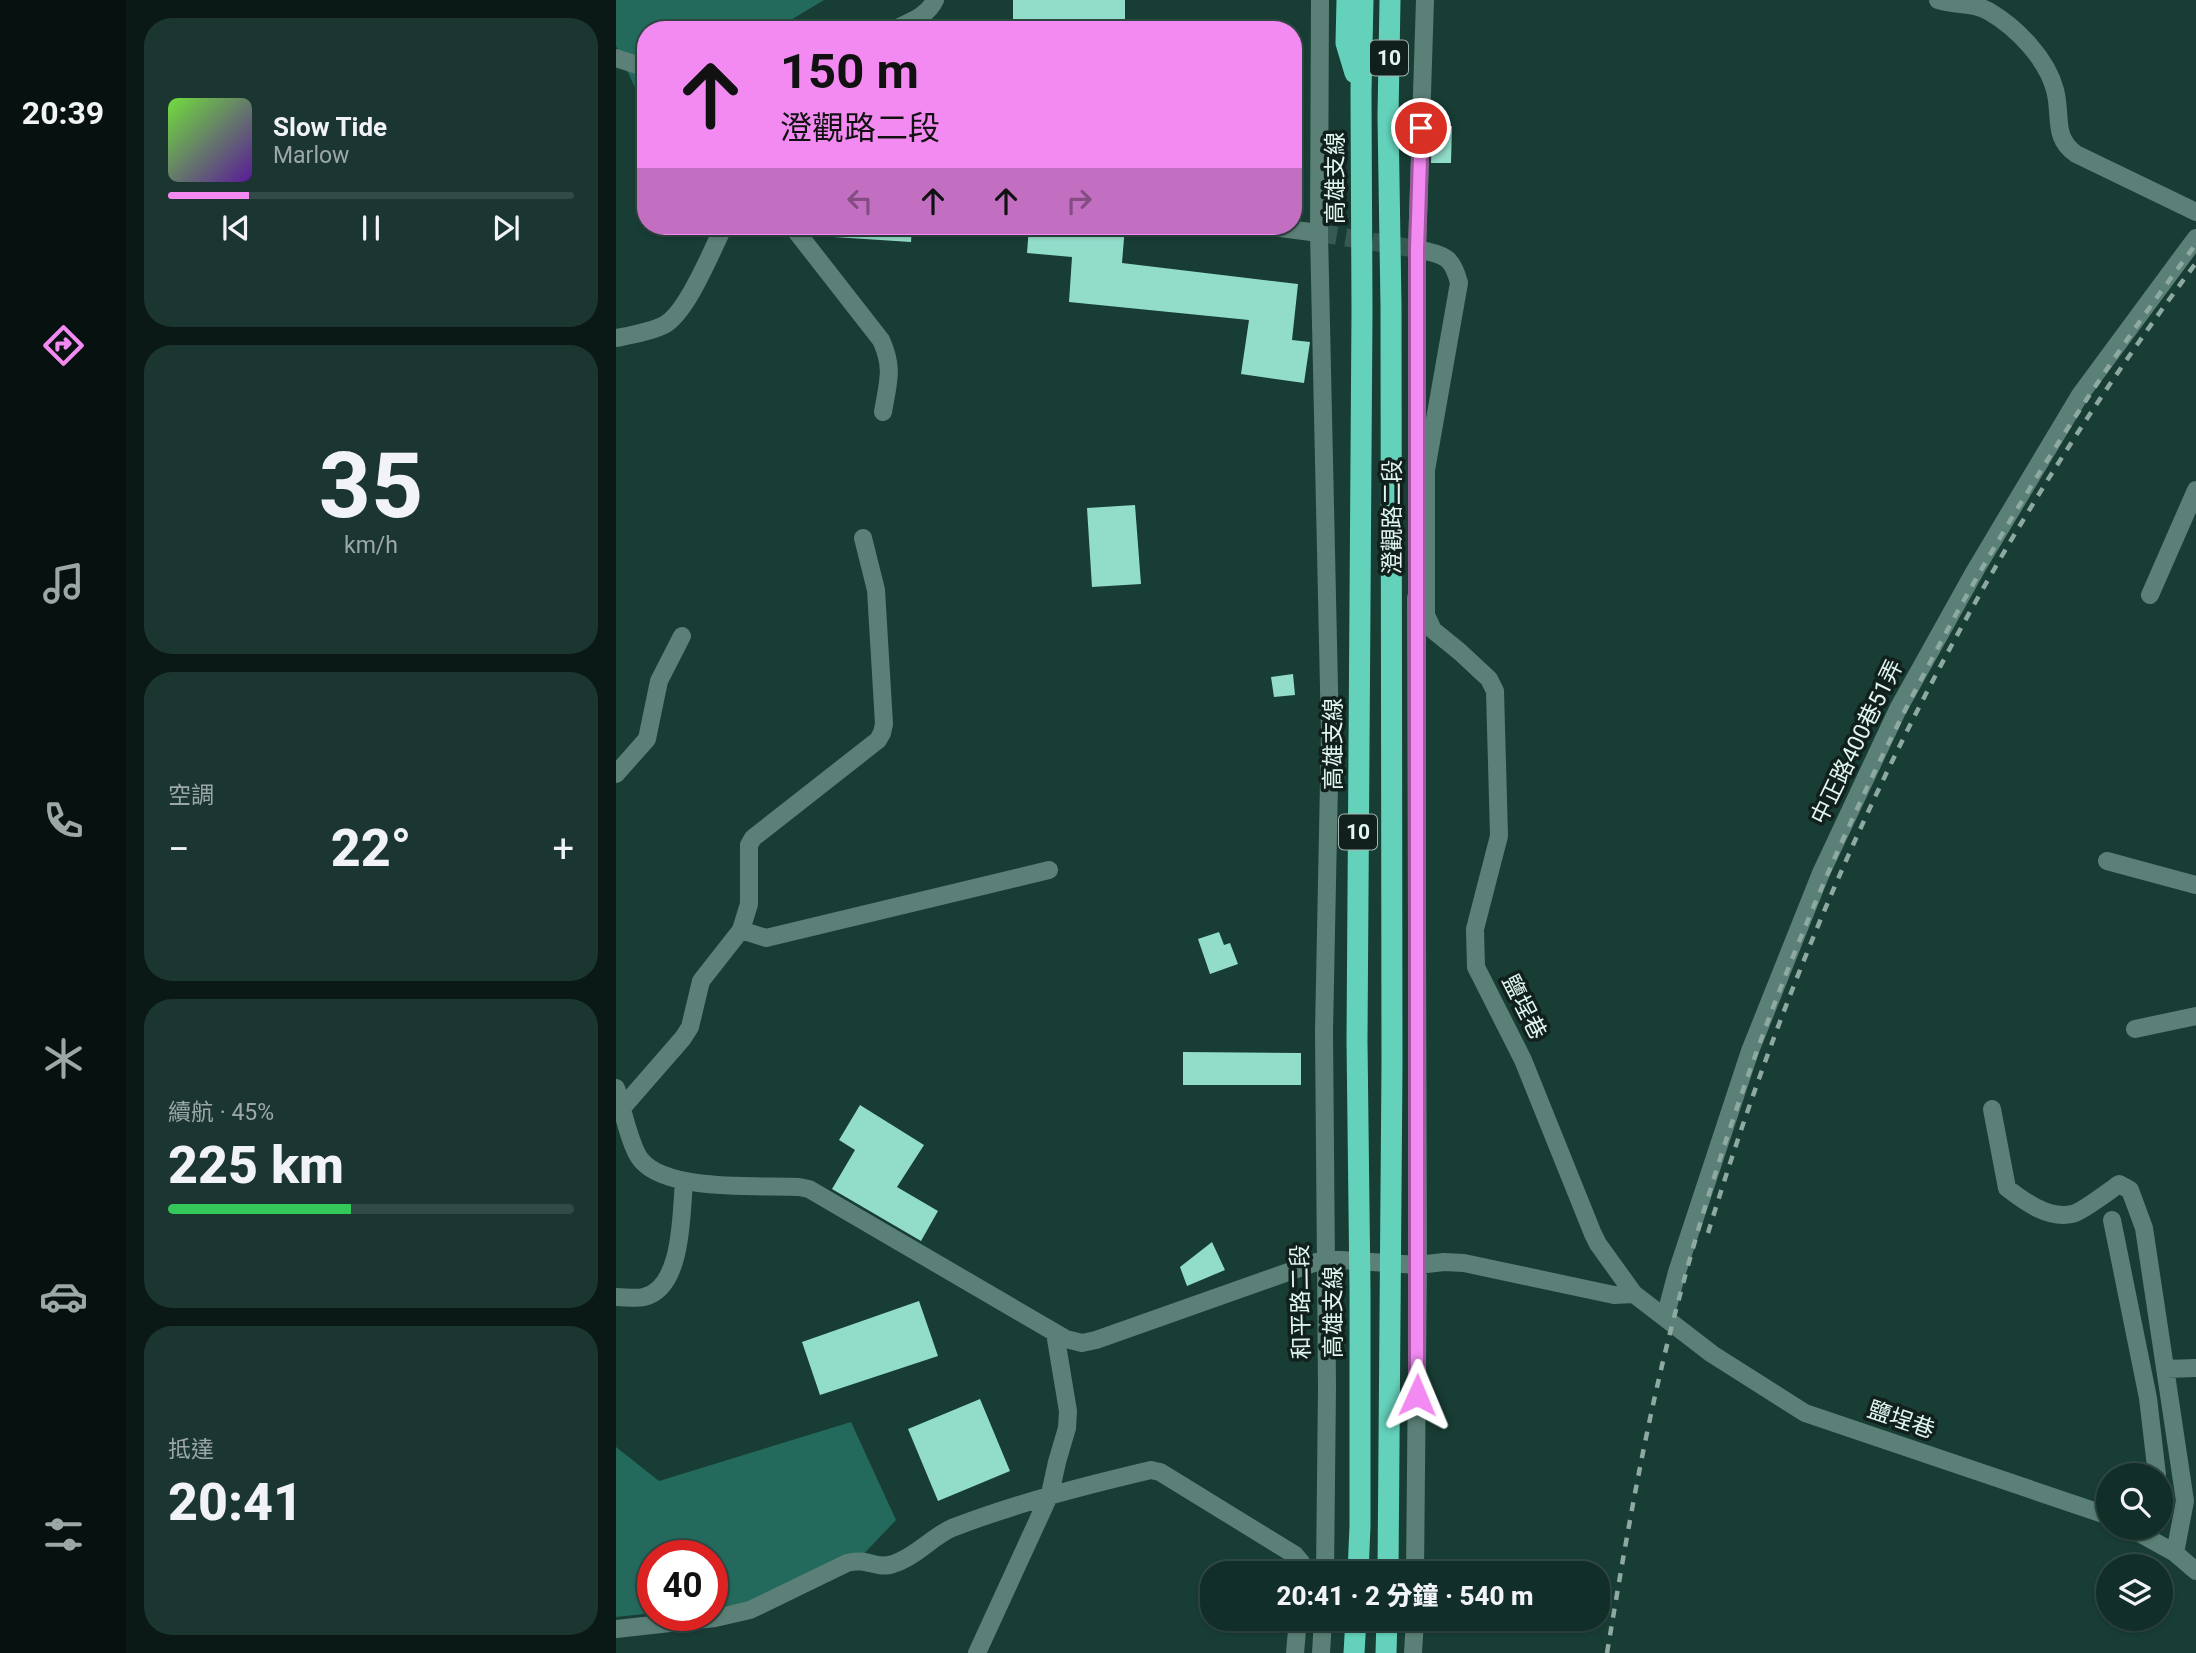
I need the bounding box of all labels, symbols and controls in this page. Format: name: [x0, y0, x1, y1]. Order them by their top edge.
road number: 10: [1370, 41, 1408, 76]
text: 150 m: [780, 43, 919, 100]
icon: ahead: [665, 49, 756, 140]
text: 20:39: [22, 94, 104, 132]
pin: [1391, 98, 1451, 158]
text: 澄觀路二段: [780, 109, 940, 147]
icon: arrive: [1402, 109, 1440, 147]
text: Slow Tide: [273, 112, 387, 142]
street label: 高雄支線: [1322, 132, 1349, 224]
text: Marlow: [273, 142, 349, 169]
icon: left: [841, 182, 879, 220]
icon: ahead: [914, 182, 952, 220]
icon: ahead: [987, 182, 1025, 220]
icon: right: [1060, 182, 1098, 220]
icon: previous: [217, 209, 255, 247]
icon: pause: [352, 209, 390, 247]
icon: next: [487, 209, 525, 247]
icon: directions: [39, 321, 88, 370]
text: 35: [319, 433, 423, 539]
street label: 澄觀路二段: [1379, 460, 1406, 575]
text: km/h: [344, 532, 398, 559]
icon: music: [39, 559, 88, 608]
street label: 中正路400巷51弄: [1805, 655, 1909, 829]
street label: 高雄支線: [1320, 698, 1347, 790]
text: 空調: [168, 782, 214, 809]
icon: phone: [39, 796, 88, 845]
road number: 10: [1339, 814, 1377, 850]
text: 22°: [331, 818, 411, 879]
text: −: [168, 827, 190, 871]
text: +: [552, 827, 574, 871]
street label: 鹽埕巷: [1496, 970, 1552, 1044]
icon: climate: [39, 1034, 88, 1083]
text: 續航 · 45%: [168, 1099, 274, 1126]
text: 225 km: [168, 1135, 344, 1196]
street label: 和平路二段: [1286, 1244, 1316, 1360]
street label: 高雄支線: [1320, 1266, 1347, 1358]
icon: car: [39, 1272, 88, 1321]
position arrow: [1380, 1358, 1454, 1432]
street label: 鹽埕巷: [1864, 1396, 1938, 1444]
text: 抵達: [168, 1436, 214, 1463]
map controls: [2096, 1463, 2173, 1631]
button: search: [2096, 1463, 2173, 1540]
text: 20:41: [168, 1472, 303, 1533]
icon: filters: [39, 1510, 88, 1559]
speed limit sign: 40: [637, 1540, 728, 1631]
button: layers: [2096, 1554, 2173, 1631]
text: 20:41 · 2 分鐘 · 540 m: [1276, 1581, 1534, 1611]

